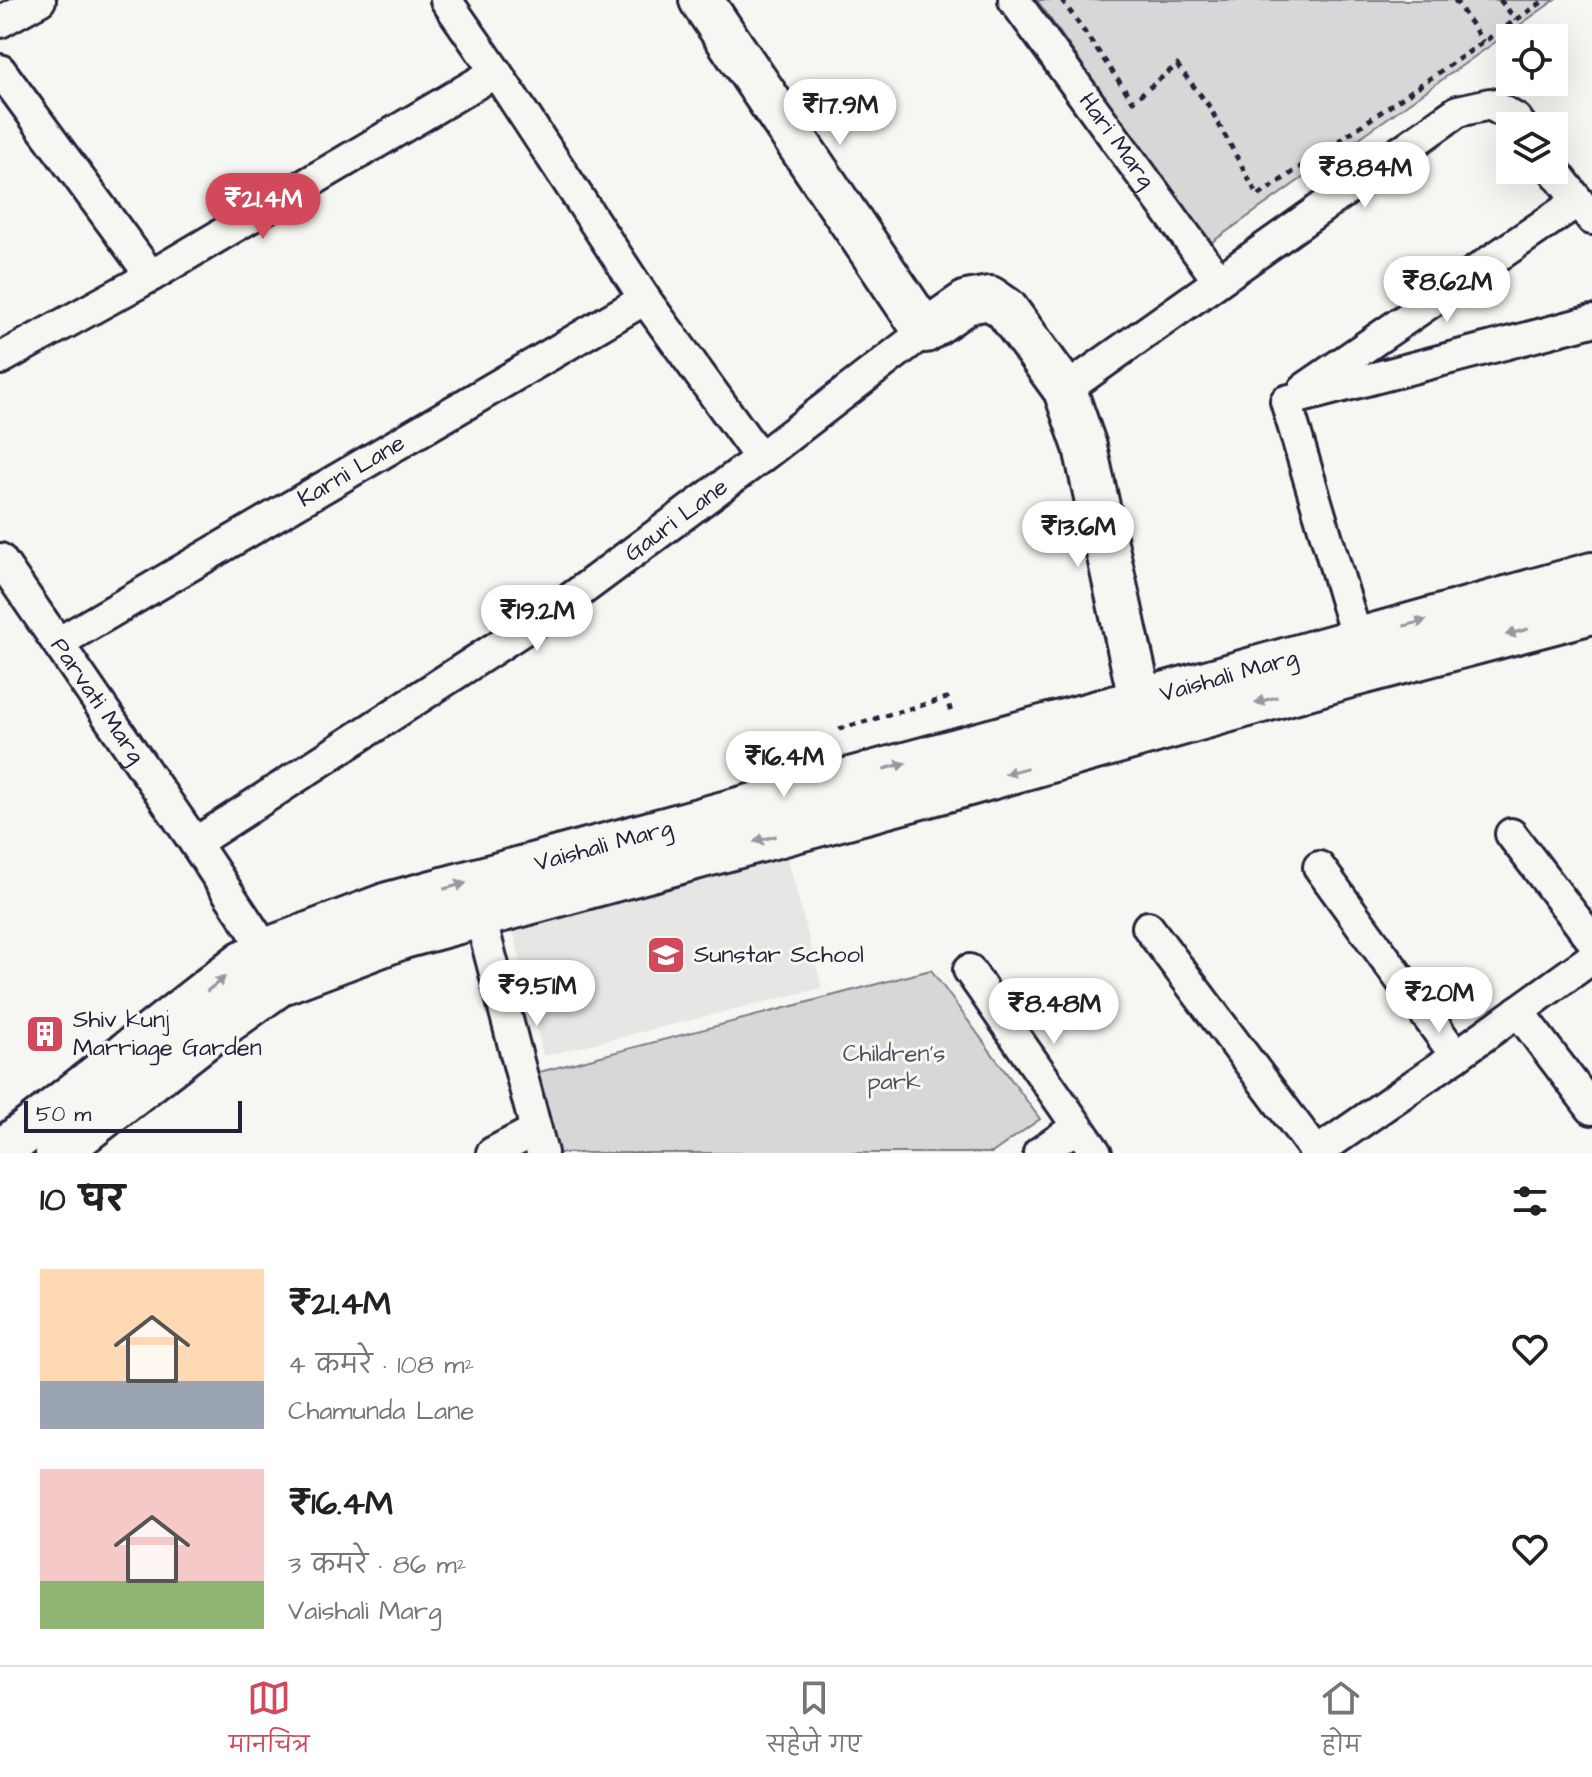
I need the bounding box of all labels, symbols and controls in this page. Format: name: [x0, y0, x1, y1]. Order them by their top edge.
map controls: [1496, 24, 1568, 184]
button: locate: [1496, 24, 1568, 96]
pin: ₹17.9M: [775, 79, 905, 147]
street label: Hari Marg: [1070, 86, 1163, 196]
text: ₹17.9M: [801, 87, 879, 123]
button: layers: [1496, 112, 1568, 184]
pin: ₹8.84M: [1300, 142, 1430, 210]
text: ₹8.84M: [1318, 150, 1412, 186]
pin: ₹21.4M: [198, 173, 328, 241]
text: ₹21.4M: [224, 181, 302, 217]
pin: ₹8.62M: [1382, 256, 1512, 324]
text: ₹8.62M: [1401, 264, 1493, 300]
street label: Karni Lane: [291, 426, 411, 516]
street label: Gauri Lane: [617, 470, 735, 570]
pin: ₹13.6M: [1013, 501, 1143, 569]
text: ₹13.6M: [1040, 509, 1116, 545]
pin: ₹19.2M: [472, 585, 602, 653]
text: ₹19.2M: [499, 593, 575, 629]
one-way arrow: [1403, 616, 1428, 628]
one-way arrow: [1504, 626, 1529, 638]
street label: Parvati Marg: [42, 631, 153, 771]
street label: Vaishali Marg: [1156, 640, 1302, 711]
one-way arrow: [1253, 694, 1277, 707]
pin: ₹16.4M: [719, 731, 849, 799]
text: ₹16.4M: [744, 739, 824, 775]
one-way arrow: [882, 760, 907, 772]
one-way arrow: [1003, 765, 1028, 777]
street label: Vaishali Marg: [531, 811, 677, 881]
one-way arrow: [752, 833, 777, 845]
one-way arrow: [442, 879, 467, 891]
school or university icon: Sunstar School: [645, 934, 687, 976]
place label: Sunstar School: [694, 938, 864, 972]
pin: ₹9.51M: [472, 960, 602, 1028]
pin: ₹20M: [1392, 967, 1486, 1035]
text: ₹9.51M: [497, 968, 577, 1004]
text: ₹20M: [1404, 975, 1474, 1011]
one-way arrow: [206, 976, 226, 992]
pin: ₹8.48M: [989, 978, 1119, 1046]
text: ₹8.48M: [1007, 986, 1101, 1022]
place label: Shiv kunj Marriage Garden: [73, 1003, 262, 1066]
building icon: Shiv kunj Marriage Garden: [24, 1013, 66, 1055]
park label: Children's park: [843, 1037, 945, 1099]
scale bar: [24, 1097, 242, 1133]
text: 50 m: [36, 1099, 91, 1130]
text: 10 घर: [40, 1176, 125, 1224]
icon: filters: [1508, 1179, 1552, 1223]
text: ₹21.4M: [288, 1280, 391, 1328]
icon: home: [104, 1301, 200, 1397]
icon: heart: [1508, 1327, 1552, 1371]
text: 4 कमरे · 108 m²: [288, 1347, 474, 1383]
text: Chamunda Lane: [288, 1393, 474, 1429]
text: ₹16.4M: [288, 1480, 393, 1528]
icon: home: [104, 1501, 200, 1597]
icon: heart: [1508, 1527, 1552, 1571]
text: 3 कमरे · 86 m²: [288, 1547, 466, 1583]
text: Vaishali Marg: [288, 1593, 442, 1629]
tab: मानचित्र: [229, 1676, 309, 1769]
tab: सहेजे गए: [767, 1676, 862, 1769]
tab: होम: [1319, 1676, 1363, 1769]

